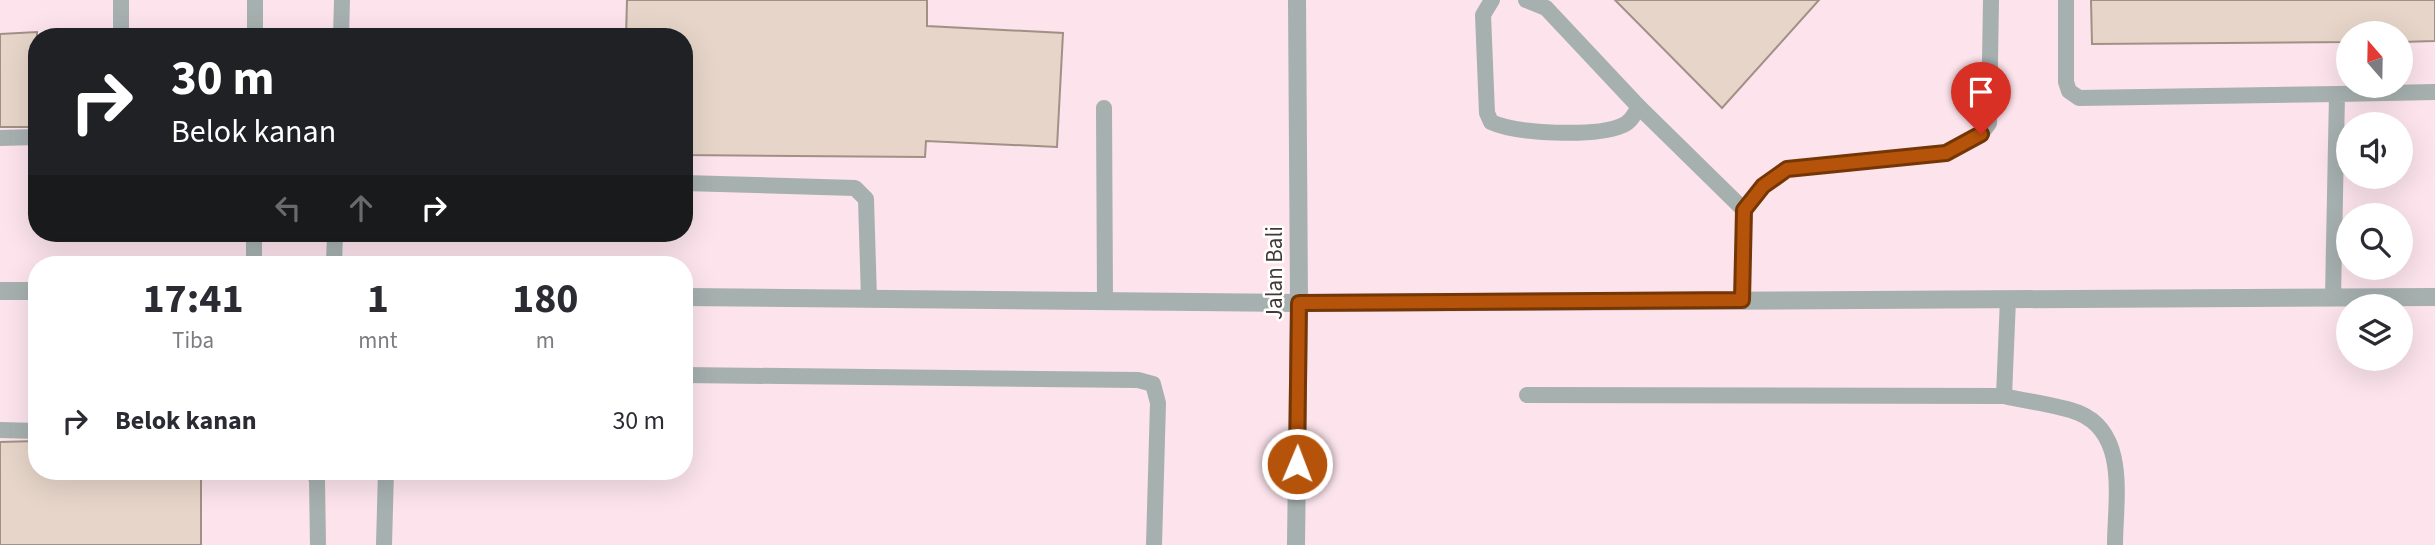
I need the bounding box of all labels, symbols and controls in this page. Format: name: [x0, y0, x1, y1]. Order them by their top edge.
north arrow: [2336, 21, 2413, 98]
map controls: [2336, 21, 2413, 371]
text: 30 m: [171, 44, 275, 114]
icon: right: [56, 56, 147, 147]
pin: [1951, 62, 2011, 134]
icon: arrive: [1962, 73, 2000, 111]
text: Belok kanan: [171, 109, 336, 155]
button: sound: [2336, 112, 2413, 189]
icon: left: [269, 189, 307, 227]
icon: ahead: [342, 189, 380, 227]
icon: right: [415, 189, 453, 227]
button: search: [2336, 203, 2413, 280]
street label: Jalan Bali: [1258, 226, 1291, 320]
text: 17:41: [142, 269, 244, 329]
text: 1: [367, 269, 389, 329]
text: 180: [512, 269, 579, 329]
button: layers: [2336, 294, 2413, 371]
text: Tiba: [172, 324, 214, 357]
text: mnt: [358, 324, 398, 357]
text: m: [536, 324, 555, 357]
icon: right: [56, 402, 94, 440]
text: Belok kanan: [115, 402, 257, 439]
text: 30 m: [612, 402, 665, 439]
position arrow: [1260, 427, 1334, 501]

